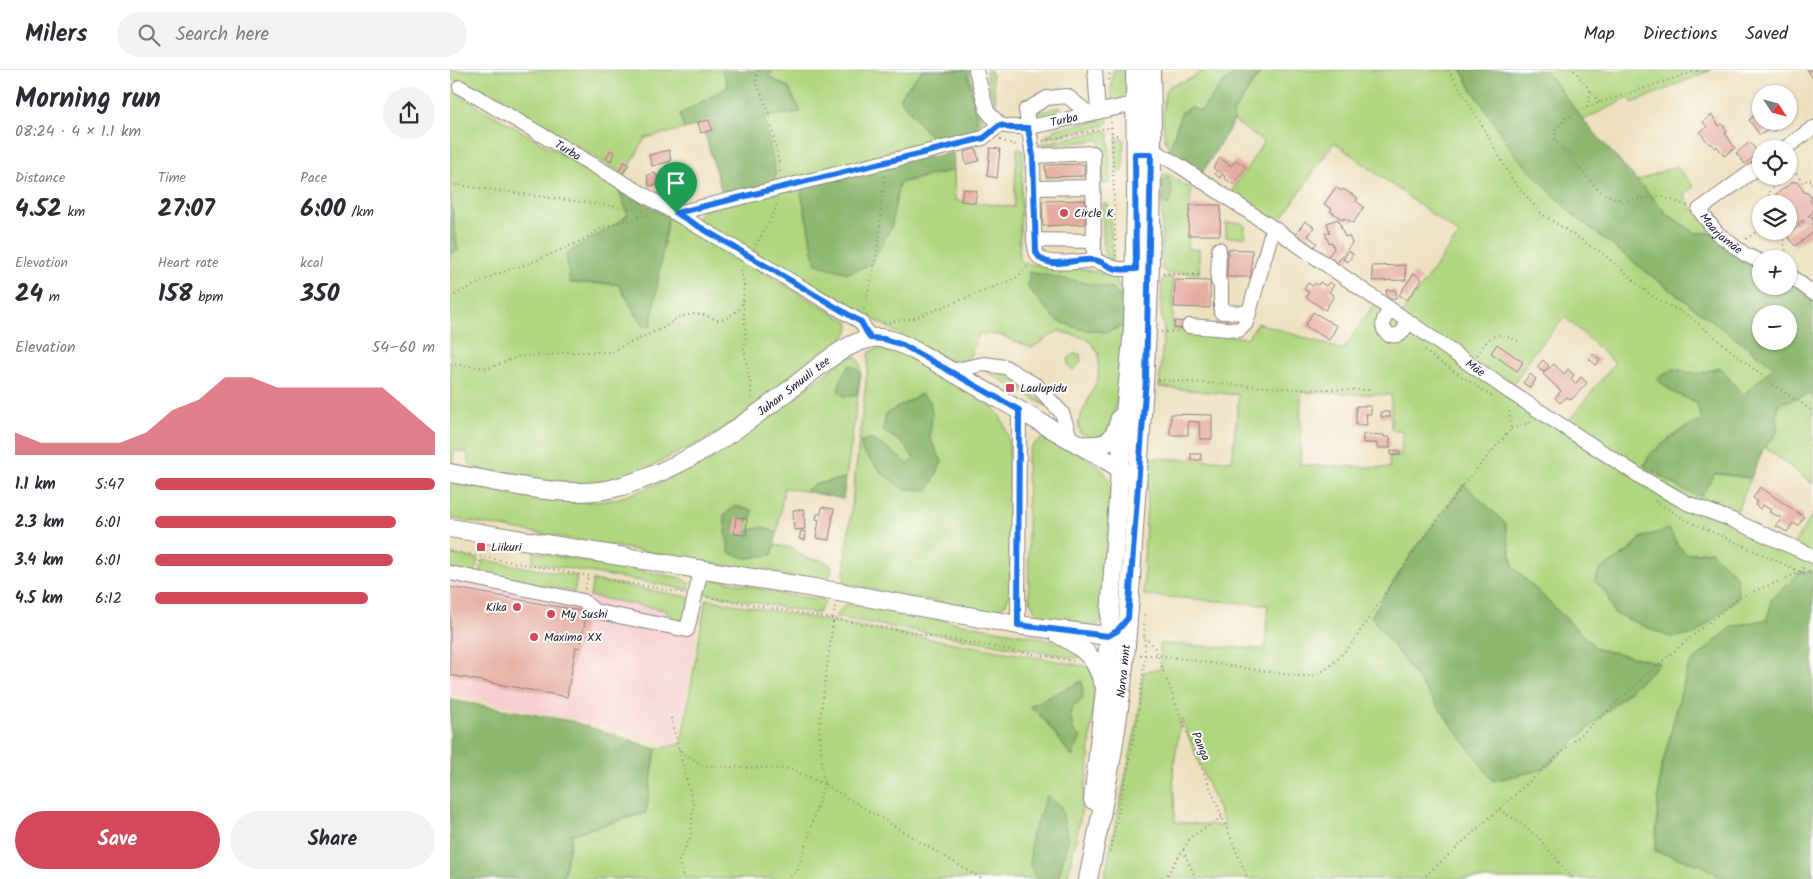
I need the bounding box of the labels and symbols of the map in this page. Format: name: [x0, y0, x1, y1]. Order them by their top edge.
north arrow: [1752, 85, 1798, 130]
street label: Turba: [1048, 108, 1081, 133]
street label: Turba: [551, 135, 585, 166]
pin: [655, 162, 697, 213]
place label: Circle K: [1074, 204, 1115, 223]
marker: Circle K: [1058, 207, 1070, 219]
street label: Maarjamäe: [1694, 209, 1747, 260]
street label: Juhan Smuuli tee: [753, 352, 835, 421]
street label: Mäe: [1461, 355, 1489, 382]
place label: Laulupidu: [1020, 379, 1067, 398]
marker: Laulupidu: [1004, 382, 1016, 394]
place label: Liikuri: [491, 538, 523, 557]
marker: Liikuri: [475, 541, 487, 553]
place label: Kika: [486, 598, 507, 617]
marker: Kika: [511, 601, 523, 613]
place label: My Sushi: [561, 605, 609, 624]
marker: My Sushi: [545, 608, 557, 620]
place label: Maxima XX: [544, 628, 603, 647]
marker: Maxima XX: [528, 631, 540, 643]
street label: Narva mnt: [1111, 643, 1136, 699]
street label: Panga: [1186, 729, 1215, 764]

